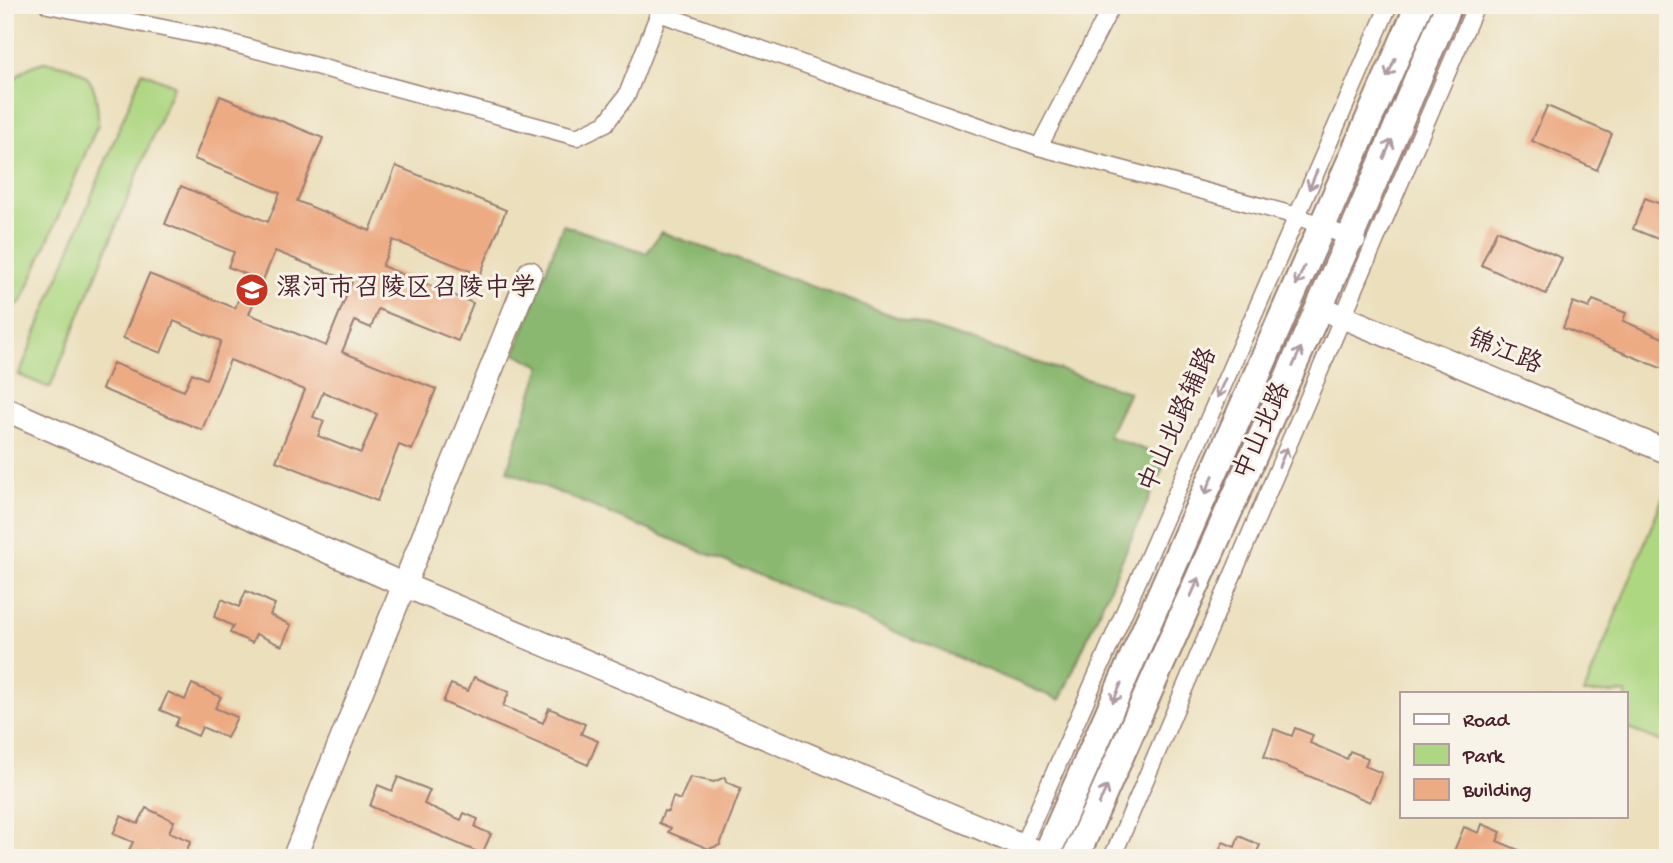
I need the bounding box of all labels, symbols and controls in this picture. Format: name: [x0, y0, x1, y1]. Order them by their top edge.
one-way arrow: [1384, 57, 1397, 78]
one-way arrow: [1382, 138, 1395, 160]
one-way arrow: [1306, 169, 1319, 190]
one-way arrow: [1293, 265, 1306, 286]
school or university icon: 漯河市召陵区召陵中学: [233, 271, 271, 309]
place label: 漯河市召陵区召陵中学: [276, 273, 536, 306]
street label: 锦江路: [1462, 323, 1547, 383]
street label: 中山北路辅路: [1132, 343, 1226, 499]
one-way arrow: [1291, 347, 1304, 368]
one-way arrow: [1214, 377, 1227, 399]
street label: 中山北路: [1227, 377, 1299, 486]
one-way arrow: [1277, 447, 1290, 468]
one-way arrow: [1202, 473, 1215, 495]
one-way arrow: [1189, 577, 1202, 599]
one-way arrow: [1110, 682, 1123, 703]
legend: [1400, 692, 1628, 818]
text: Road: [1463, 710, 1511, 735]
text: Park: [1462, 746, 1506, 771]
text: Building: [1462, 780, 1532, 805]
one-way arrow: [1097, 785, 1110, 807]

